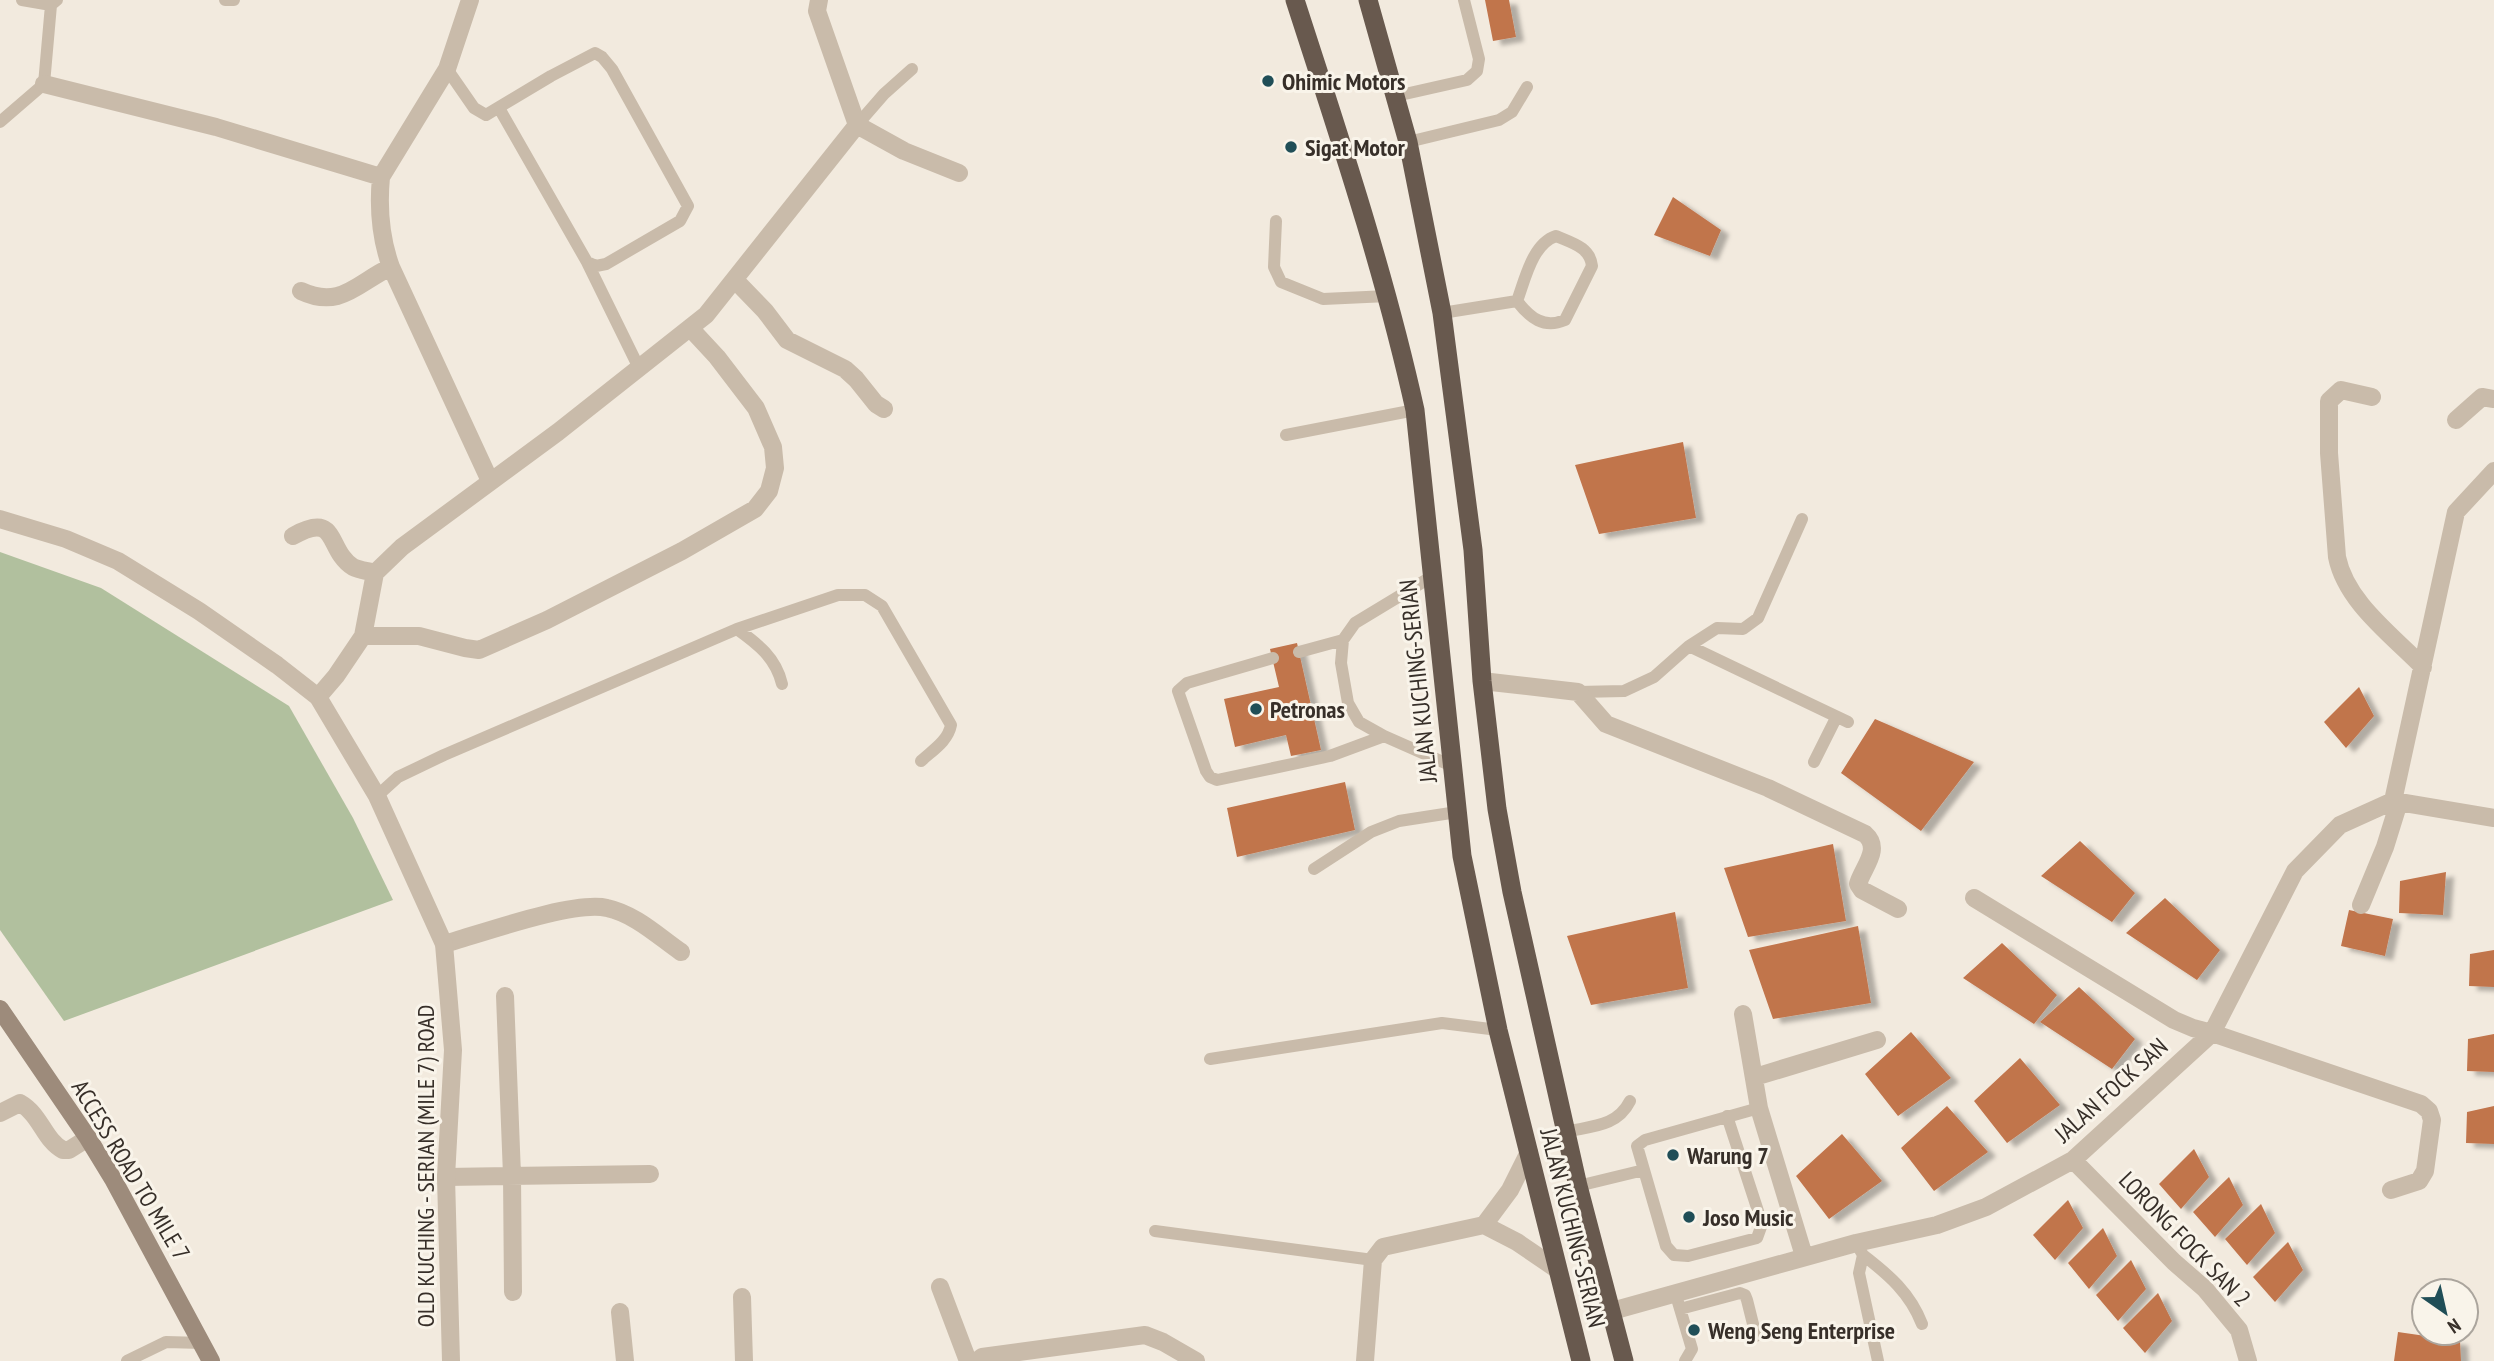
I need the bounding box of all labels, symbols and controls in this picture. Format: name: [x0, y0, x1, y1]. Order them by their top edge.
place label: Ohimic Motors: [1282, 66, 1405, 97]
marker: Ohimic Motors: [1260, 73, 1276, 89]
place label: Sigat Motor: [1305, 132, 1406, 163]
marker: Sigat Motor: [1283, 139, 1299, 155]
street label: JALAN KUCHING-SERIAN: [1392, 578, 1444, 785]
place label: Petronas: [1270, 694, 1345, 725]
marker: Petronas: [1248, 701, 1264, 717]
street label: OLD KUCHING - SERIAN (MILE 7) ROAD: [410, 1005, 441, 1327]
street label: JALAN FOCK SAN: [2047, 1031, 2174, 1150]
street label: ACCESS ROAD TO MILE 7: [65, 1074, 197, 1266]
street label: JALAN KUCHING-SERIAN: [1533, 1124, 1613, 1331]
place label: Warung 7: [1686, 1140, 1769, 1171]
marker: Warung 7: [1665, 1147, 1681, 1163]
street label: LORONG FOCK SAN 2: [2113, 1165, 2257, 1313]
place label: Joso Music: [1702, 1202, 1794, 1233]
marker: Joso Music: [1681, 1209, 1697, 1225]
north arrow: [2410, 1277, 2480, 1347]
text: N: [2444, 1313, 2465, 1339]
place label: Weng Seng Enterprise: [1707, 1315, 1895, 1346]
marker: Weng Seng Enterprise: [1686, 1322, 1702, 1338]

